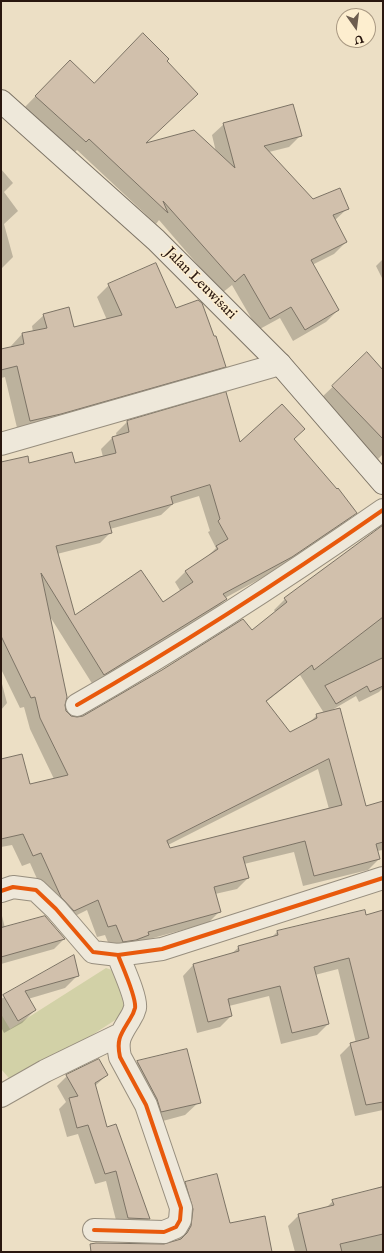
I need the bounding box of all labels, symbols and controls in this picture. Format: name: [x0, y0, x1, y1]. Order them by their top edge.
north arrow: [336, 8, 376, 48]
text: U: [352, 31, 365, 47]
street label: Jalan Leuwisari: [160, 244, 240, 324]

